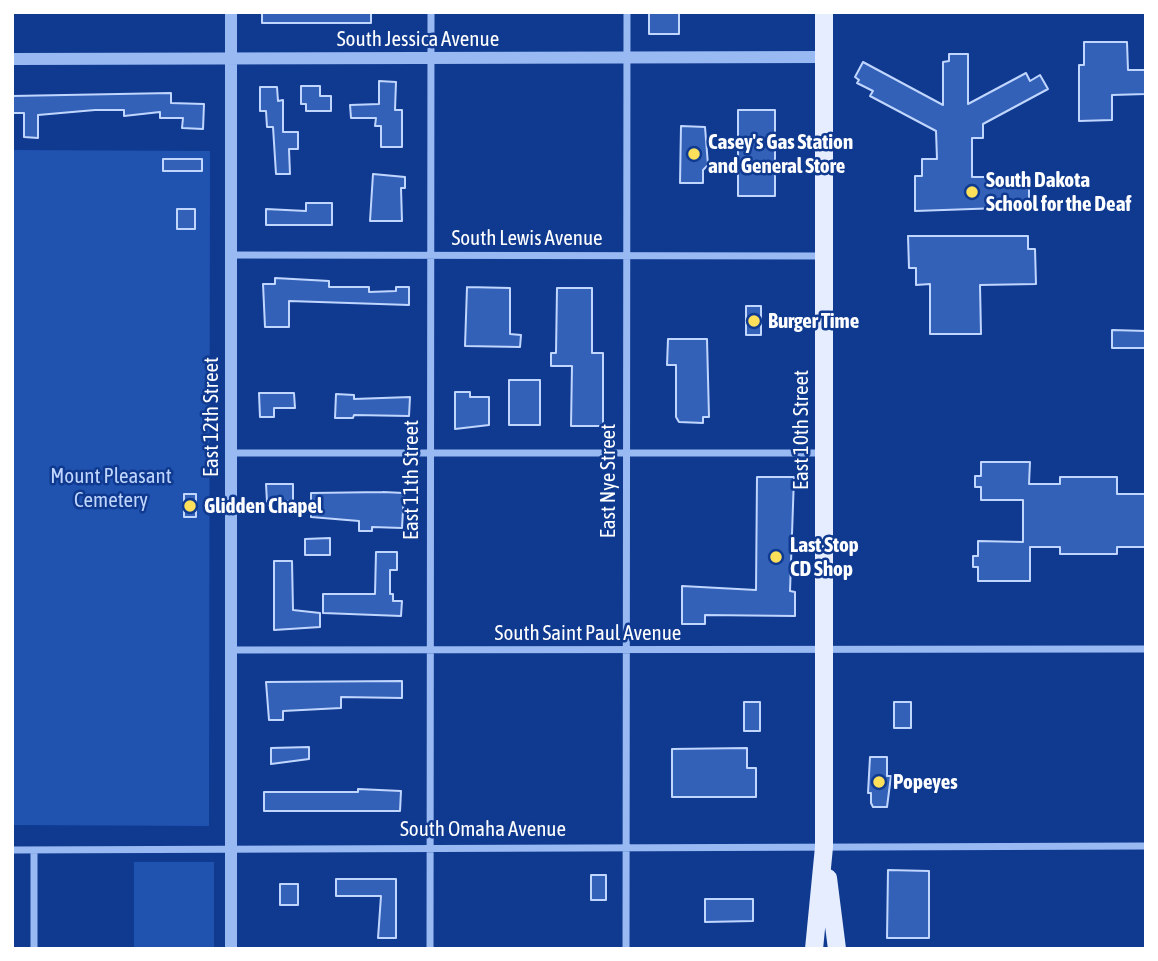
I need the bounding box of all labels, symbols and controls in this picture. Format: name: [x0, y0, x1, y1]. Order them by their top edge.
street label: South Jessica Avenue: [337, 26, 499, 52]
place label: Casey's Gas Station and General Store: [708, 129, 853, 179]
marker: Casey's Gas Station and General Store: [686, 146, 702, 162]
place label: South Dakota School for the Deaf: [986, 167, 1131, 217]
marker: South Dakota School for the Deaf: [964, 184, 980, 200]
street label: South Lewis Avenue: [451, 225, 603, 251]
place label: Burger Time: [768, 308, 859, 334]
marker: Burger Time: [746, 313, 762, 329]
street label: East 12th Street: [198, 357, 224, 477]
street label: East 10th Street: [788, 370, 814, 490]
street label: East 11th Street: [398, 420, 424, 540]
street label: East Nye Street: [595, 424, 621, 538]
park label: Mount Pleasant Cemetery: [50, 463, 172, 513]
place label: Glidden Chapel: [204, 493, 322, 519]
marker: Glidden Chapel: [182, 498, 198, 514]
place label: Last Stop CD Shop: [790, 532, 859, 582]
marker: Last Stop CD Shop: [768, 549, 784, 565]
street label: South Saint Paul Avenue: [495, 620, 681, 646]
place label: Popeyes: [893, 769, 958, 795]
marker: Popeyes: [871, 774, 887, 790]
street label: South Omaha Avenue: [400, 816, 566, 842]

